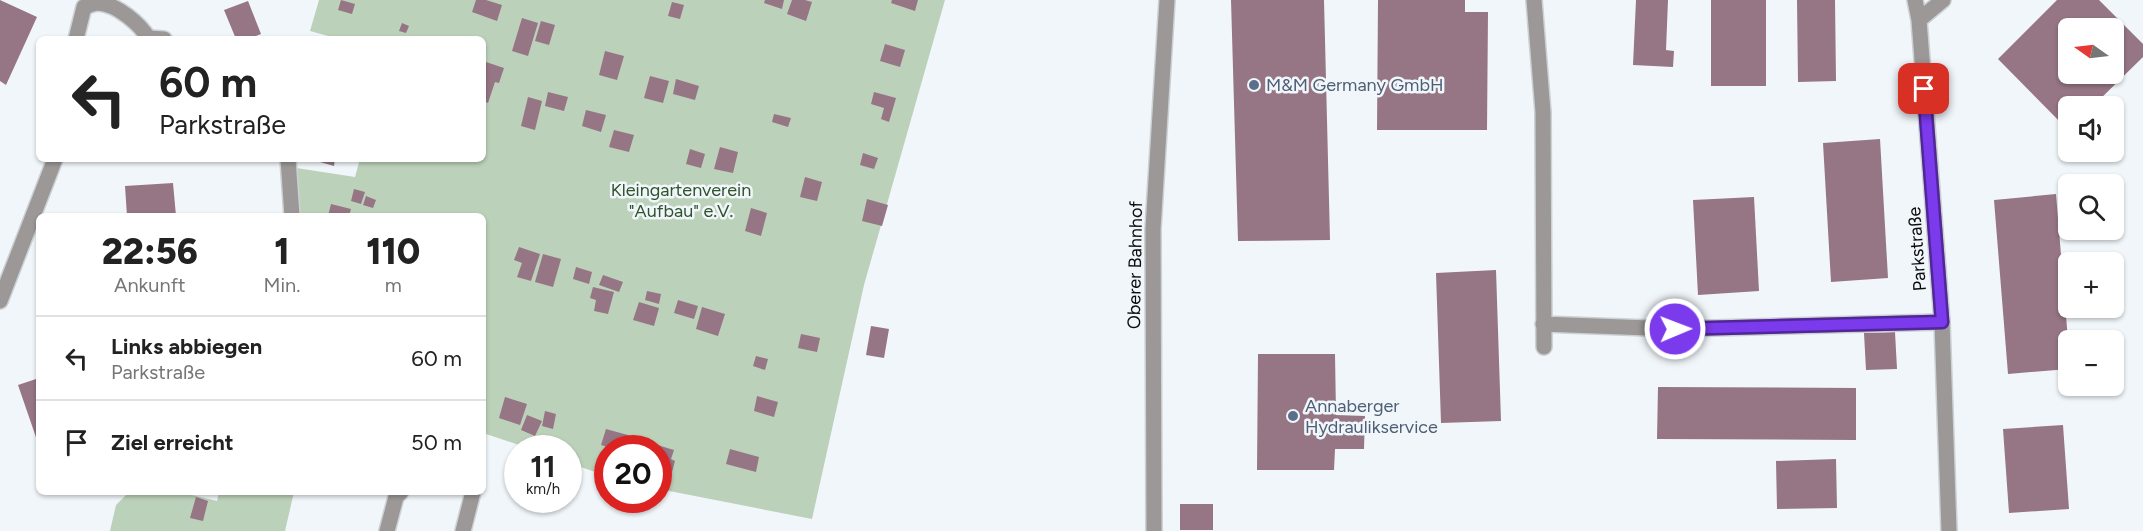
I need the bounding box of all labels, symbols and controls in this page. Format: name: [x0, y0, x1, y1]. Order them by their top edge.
north arrow: [2058, 18, 2124, 84]
map controls: [2058, 18, 2124, 396]
text: 60 m: [159, 57, 257, 108]
icon: left: [60, 60, 138, 138]
pin: [1898, 63, 1949, 114]
icon: arrive: [1907, 72, 1940, 105]
place label: M&M Germany GmbH: [1266, 74, 1443, 96]
marker: M&M Germany GmbH: [1247, 78, 1261, 92]
button: sound: [2058, 96, 2124, 162]
text: Parkstraße: [159, 108, 286, 141]
button: search: [2058, 174, 2124, 240]
park label: Kleingartenverein "Aufbau" e.V.: [611, 179, 751, 222]
street label: Oberer Bahnhof: [1123, 200, 1147, 329]
street label: Parkstraße: [1903, 206, 1931, 292]
text: 22:56: [102, 230, 198, 273]
text: 1: [274, 230, 290, 273]
text: 110: [366, 230, 420, 273]
button: +: [2058, 252, 2124, 318]
text: Ankunft: [114, 273, 186, 297]
text: Min.: [264, 273, 300, 297]
text: m: [385, 273, 402, 297]
position arrow: [1643, 297, 1707, 361]
button: −: [2058, 330, 2124, 396]
text: Links abbiegen: [111, 333, 262, 360]
icon: left: [60, 342, 93, 375]
text: 60 m: [411, 345, 462, 372]
text: Parkstraße: [111, 360, 205, 384]
place label: Annaberger Hydraulikservice: [1305, 395, 1438, 438]
marker: Annaberger Hydraulikservice: [1286, 409, 1300, 423]
icon: arrive: [60, 426, 93, 459]
text: Ziel erreicht: [111, 429, 234, 456]
text: 50 m: [411, 429, 462, 456]
speed limit sign: 20: [594, 435, 672, 513]
text: 11: [530, 448, 556, 485]
text: km/h: [526, 480, 560, 498]

